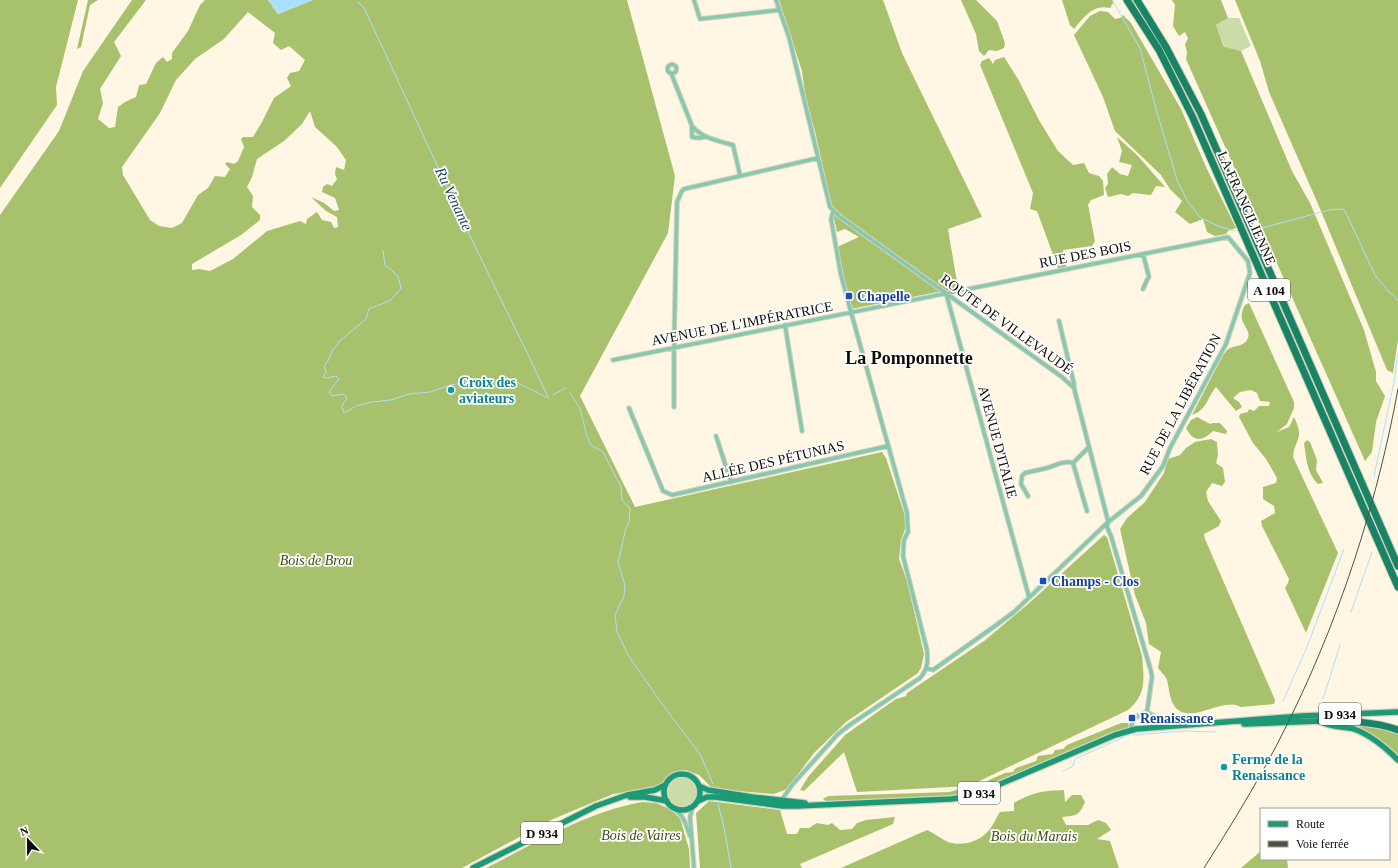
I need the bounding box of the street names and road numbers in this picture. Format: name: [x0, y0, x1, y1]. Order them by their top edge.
street label: LA FRANCILIENNE: [1215, 149, 1278, 268]
street label: RUE DES BOIS: [1038, 238, 1132, 271]
street label: ROUTE DE VILLEVAUDÉ: [938, 271, 1076, 377]
road number: A 104: [1248, 279, 1290, 301]
street label: AVENUE DE L'IMPÉRATRICE: [650, 298, 834, 348]
street label: RUE DE LA LIBÉRATION: [1136, 331, 1224, 477]
street label: AVENUE D'ITALIE: [975, 384, 1020, 500]
street label: ALLÉE DES PÉTUNIAS: [700, 437, 846, 485]
road number: D 934: [1319, 703, 1361, 725]
road number: D 934: [958, 782, 1000, 804]
road number: D 934: [521, 822, 563, 844]

